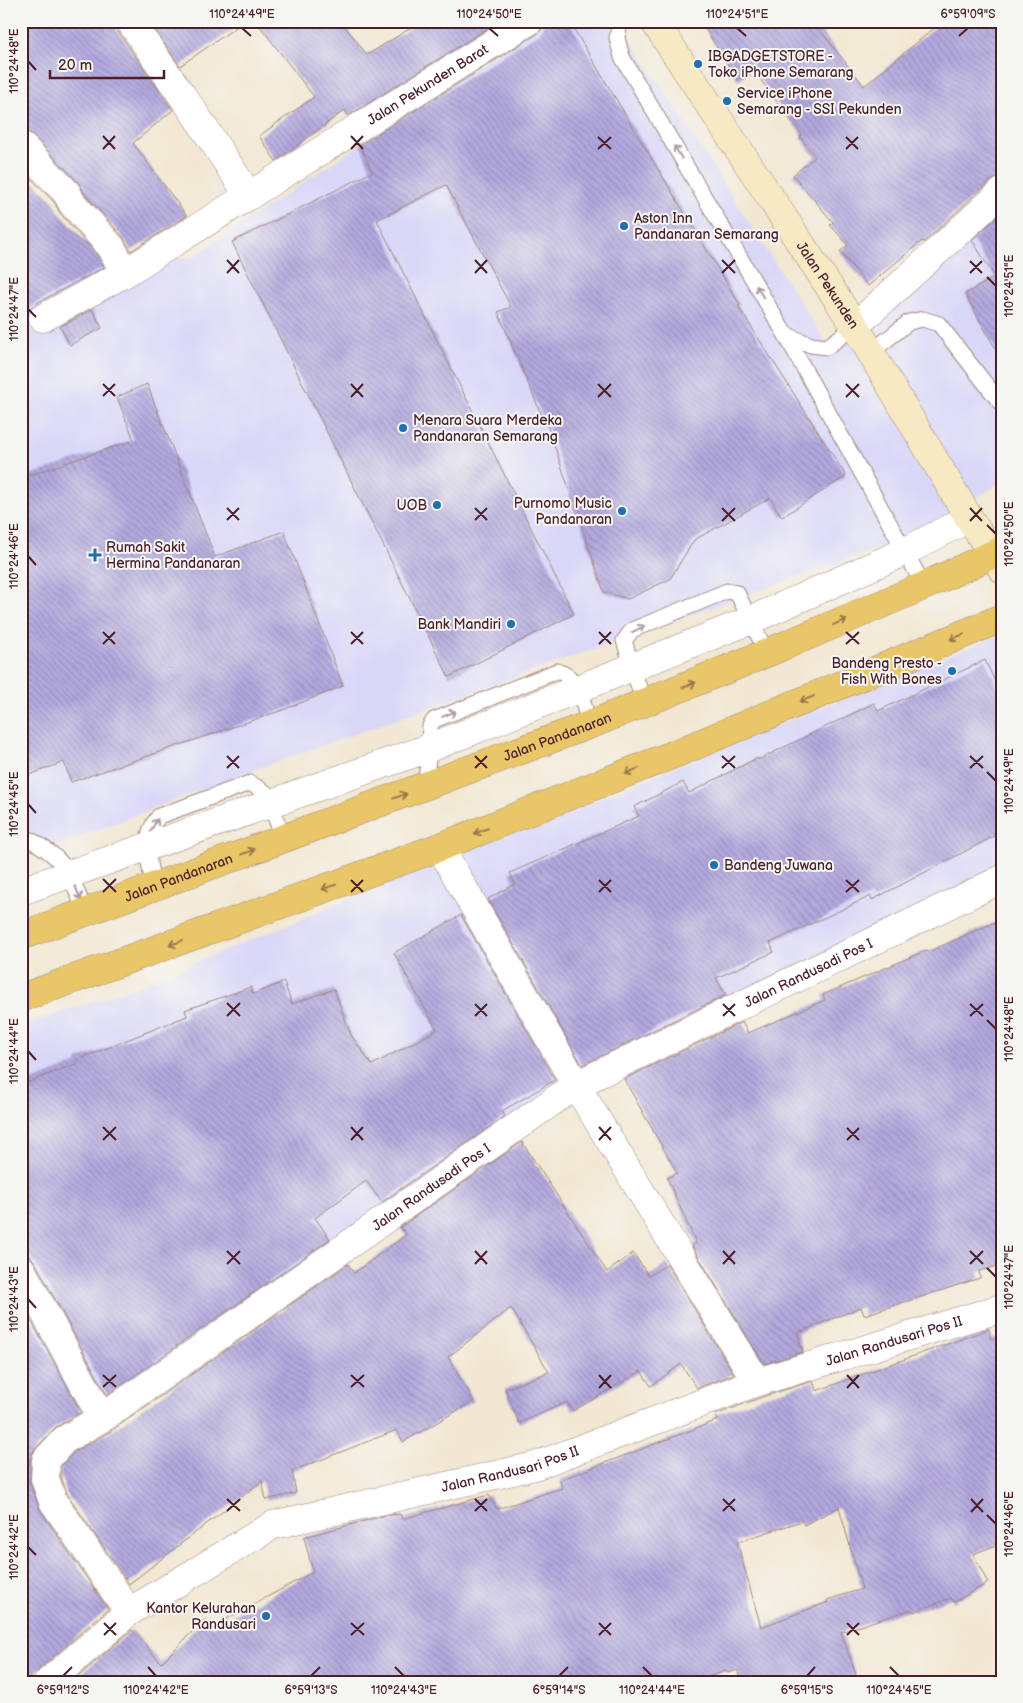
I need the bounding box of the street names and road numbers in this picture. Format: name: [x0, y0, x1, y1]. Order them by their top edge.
street label: Jalan Pekunden Barat: [364, 40, 492, 128]
street label: Jalan Pekunden: [793, 238, 863, 332]
street label: Jalan Pandanaran: [501, 708, 614, 765]
street label: Jalan Pandanaran: [122, 850, 235, 905]
street label: Jalan Randusadi Pos I: [741, 934, 875, 1011]
street label: Jalan Randusadi Pos I: [369, 1139, 493, 1234]
street label: Jalan Randusari Pos II: [823, 1312, 964, 1369]
street label: Jalan Randusari Pos II: [440, 1442, 581, 1495]

